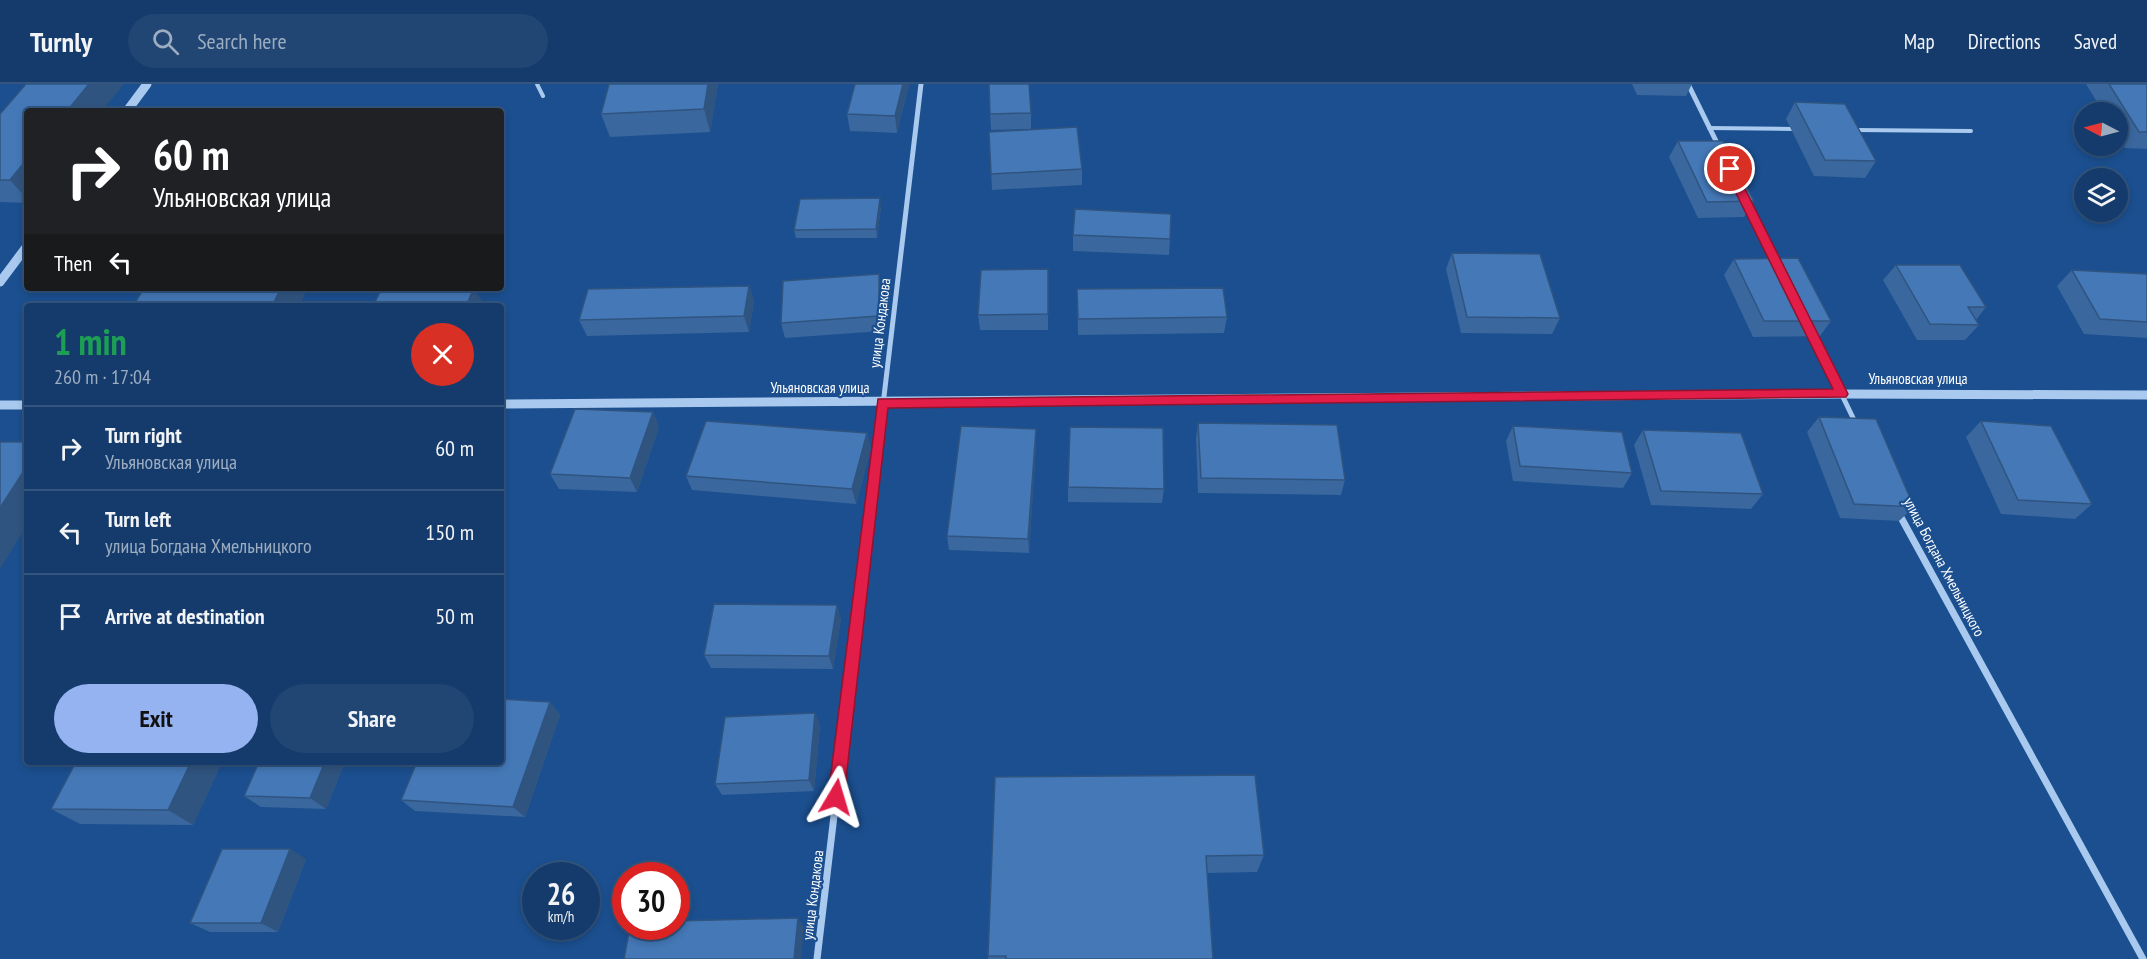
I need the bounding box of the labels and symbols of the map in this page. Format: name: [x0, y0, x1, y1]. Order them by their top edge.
north arrow: [2074, 102, 2128, 156]
pin: [1704, 143, 1755, 194]
street label: улица Кондакова: [865, 277, 894, 369]
street label: Ульяновская улица: [1868, 369, 1968, 388]
street label: Ульяновская улица: [770, 378, 870, 397]
street label: улица Богдана Хмельницкого: [1900, 494, 1989, 640]
position arrow: [804, 765, 868, 829]
street label: улица Кондакова: [798, 849, 827, 941]
speed limit sign: 30: [612, 862, 690, 940]

